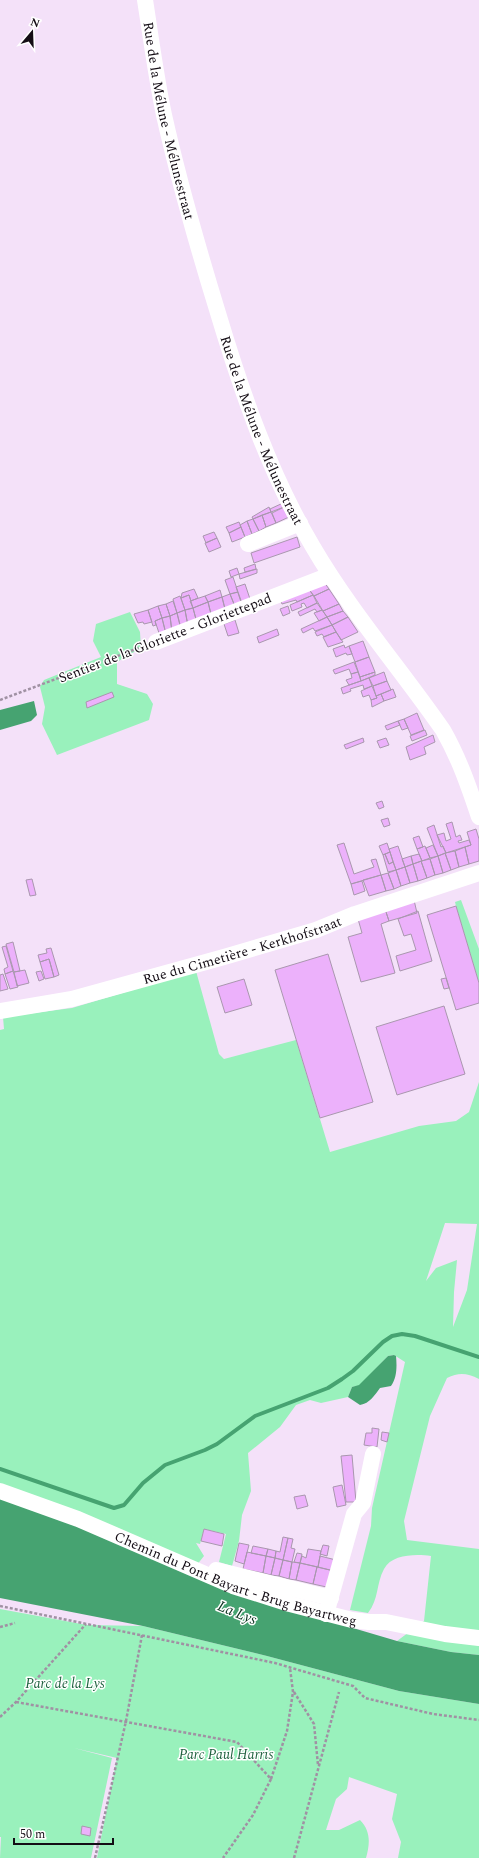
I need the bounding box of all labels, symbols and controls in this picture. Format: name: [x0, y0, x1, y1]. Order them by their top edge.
north arrow: [12, 12, 52, 52]
text: N: [28, 14, 42, 33]
street label: Rue de la Mélune - Mélunestraat: [138, 20, 200, 222]
street label: Rue de la Mélune - Mélunestraat: [215, 333, 309, 528]
street label: Sentier de la Gloriette - Gloriettepad: [55, 587, 275, 688]
street label: Rue du Cimetière - Kerkhofstraat: [140, 910, 345, 989]
street label: Chemin du Pont Bayart - Brug Bayartweg: [111, 1526, 358, 1631]
water label: La Lys: [214, 1595, 261, 1632]
park label: Parc de la Lys: [25, 1673, 105, 1694]
park label: Parc Paul Harris: [179, 1744, 273, 1765]
scale bar: [14, 1820, 113, 1846]
text: 50 m: [20, 1825, 45, 1844]

